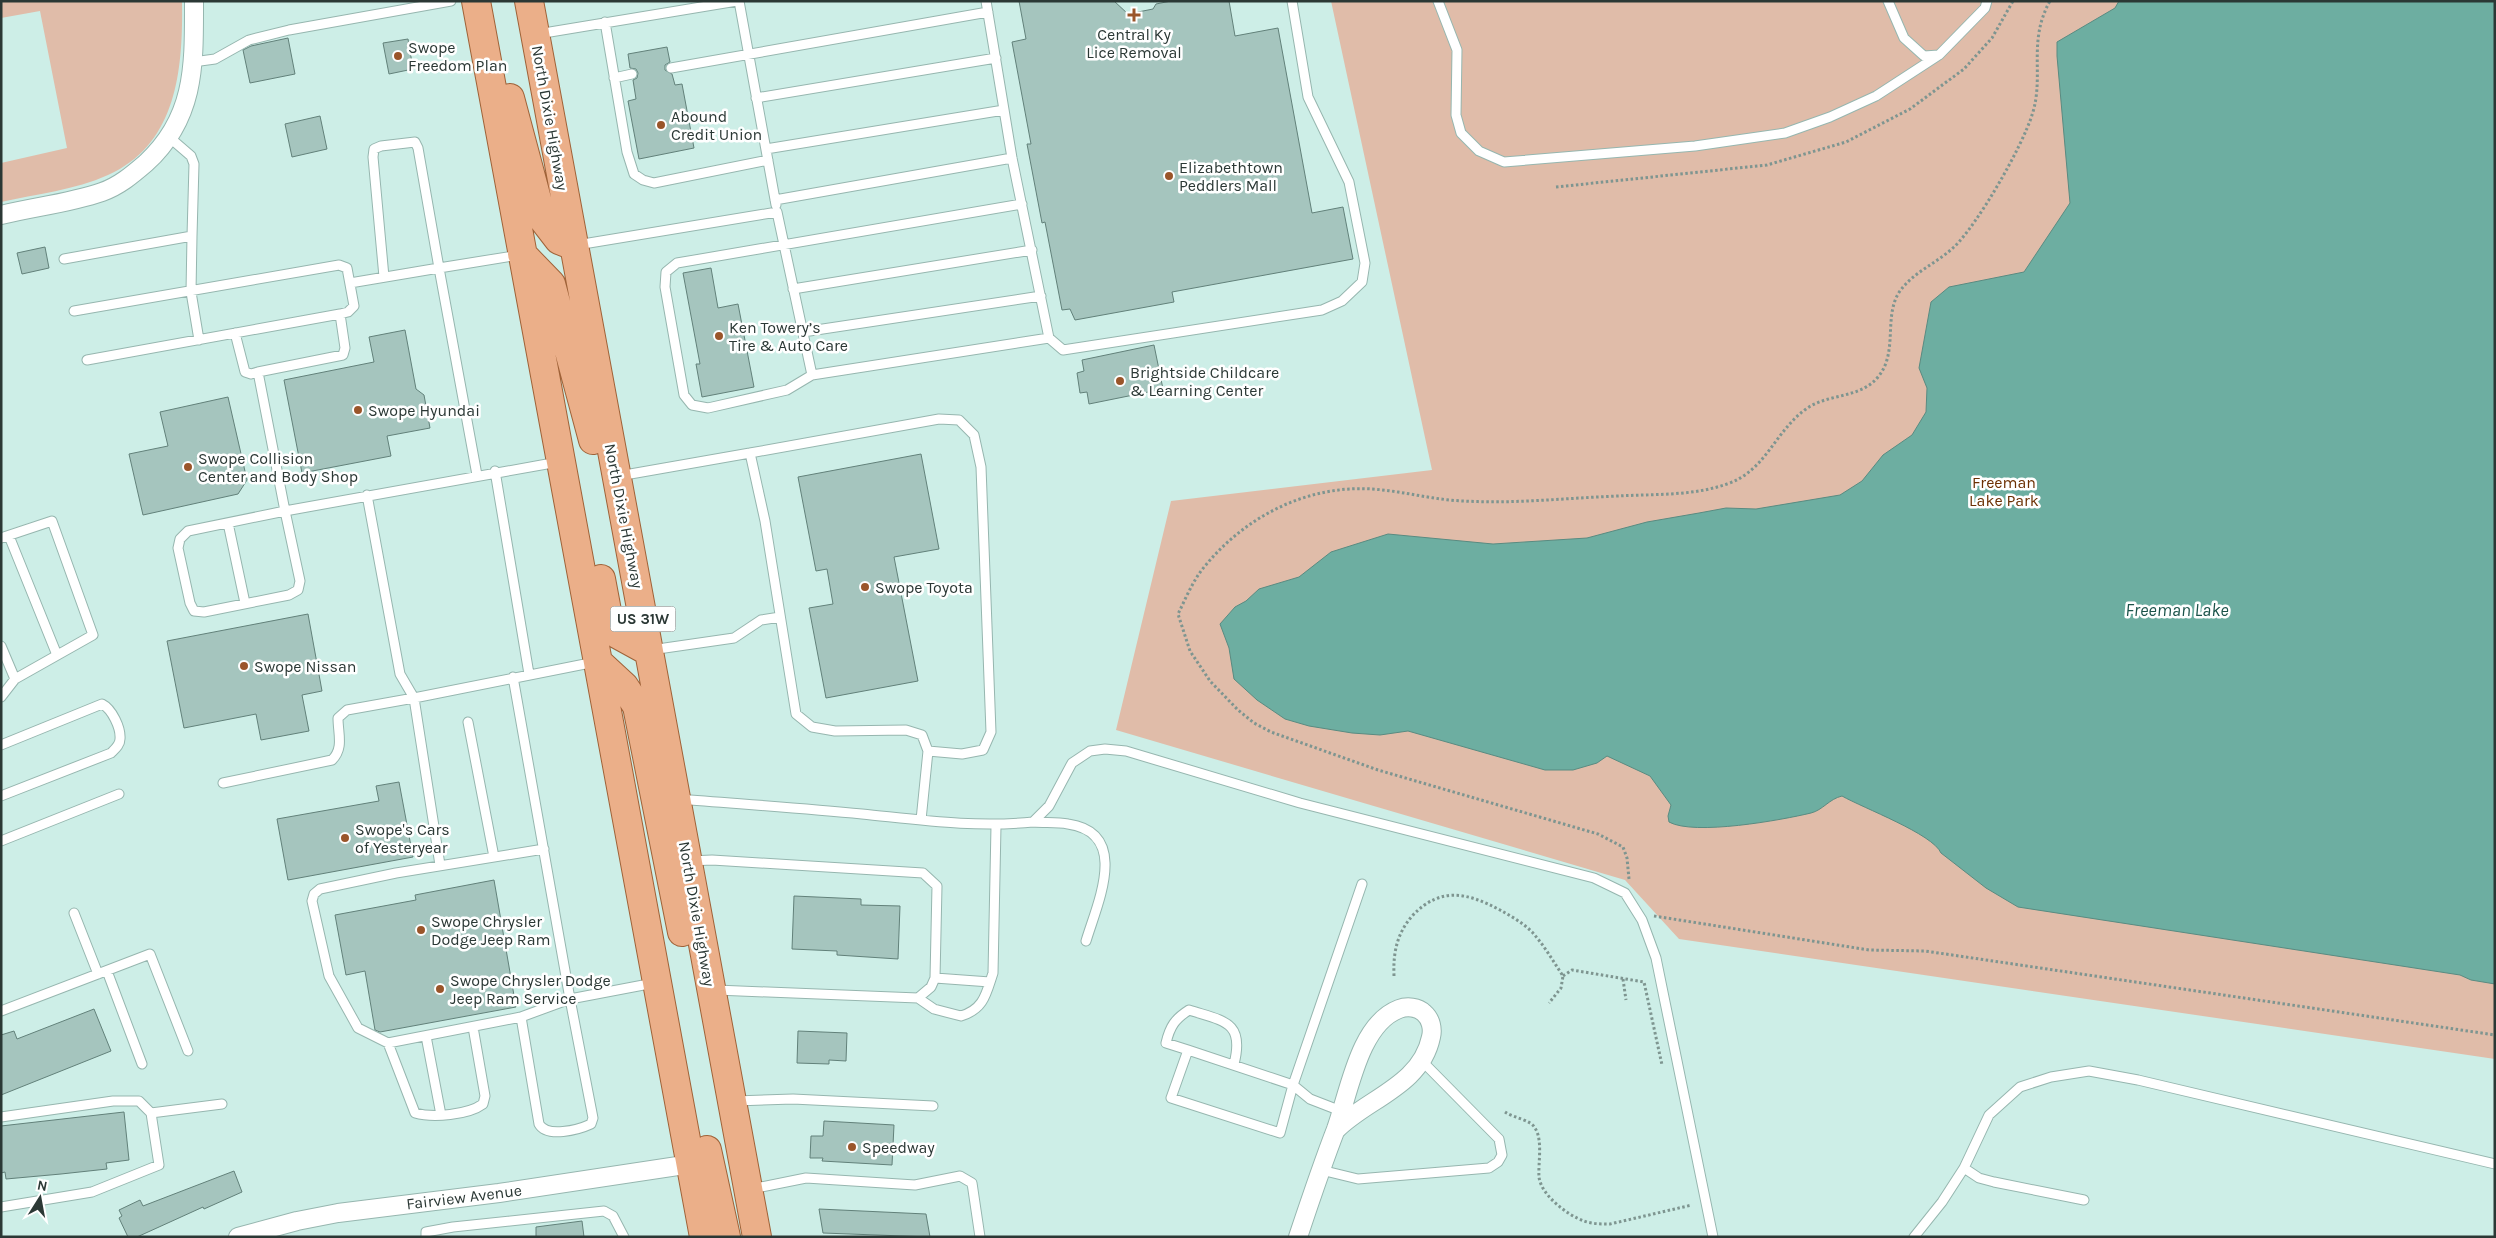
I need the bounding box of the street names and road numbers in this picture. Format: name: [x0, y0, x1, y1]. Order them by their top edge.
street label: North Dixie Highway: [528, 44, 572, 193]
street label: North Dixie Highway: [601, 442, 647, 591]
road number: US 31W: [610, 606, 676, 632]
street label: North Dixie Highway: [675, 840, 719, 989]
street label: Fairview Avenue: [405, 1180, 523, 1214]

